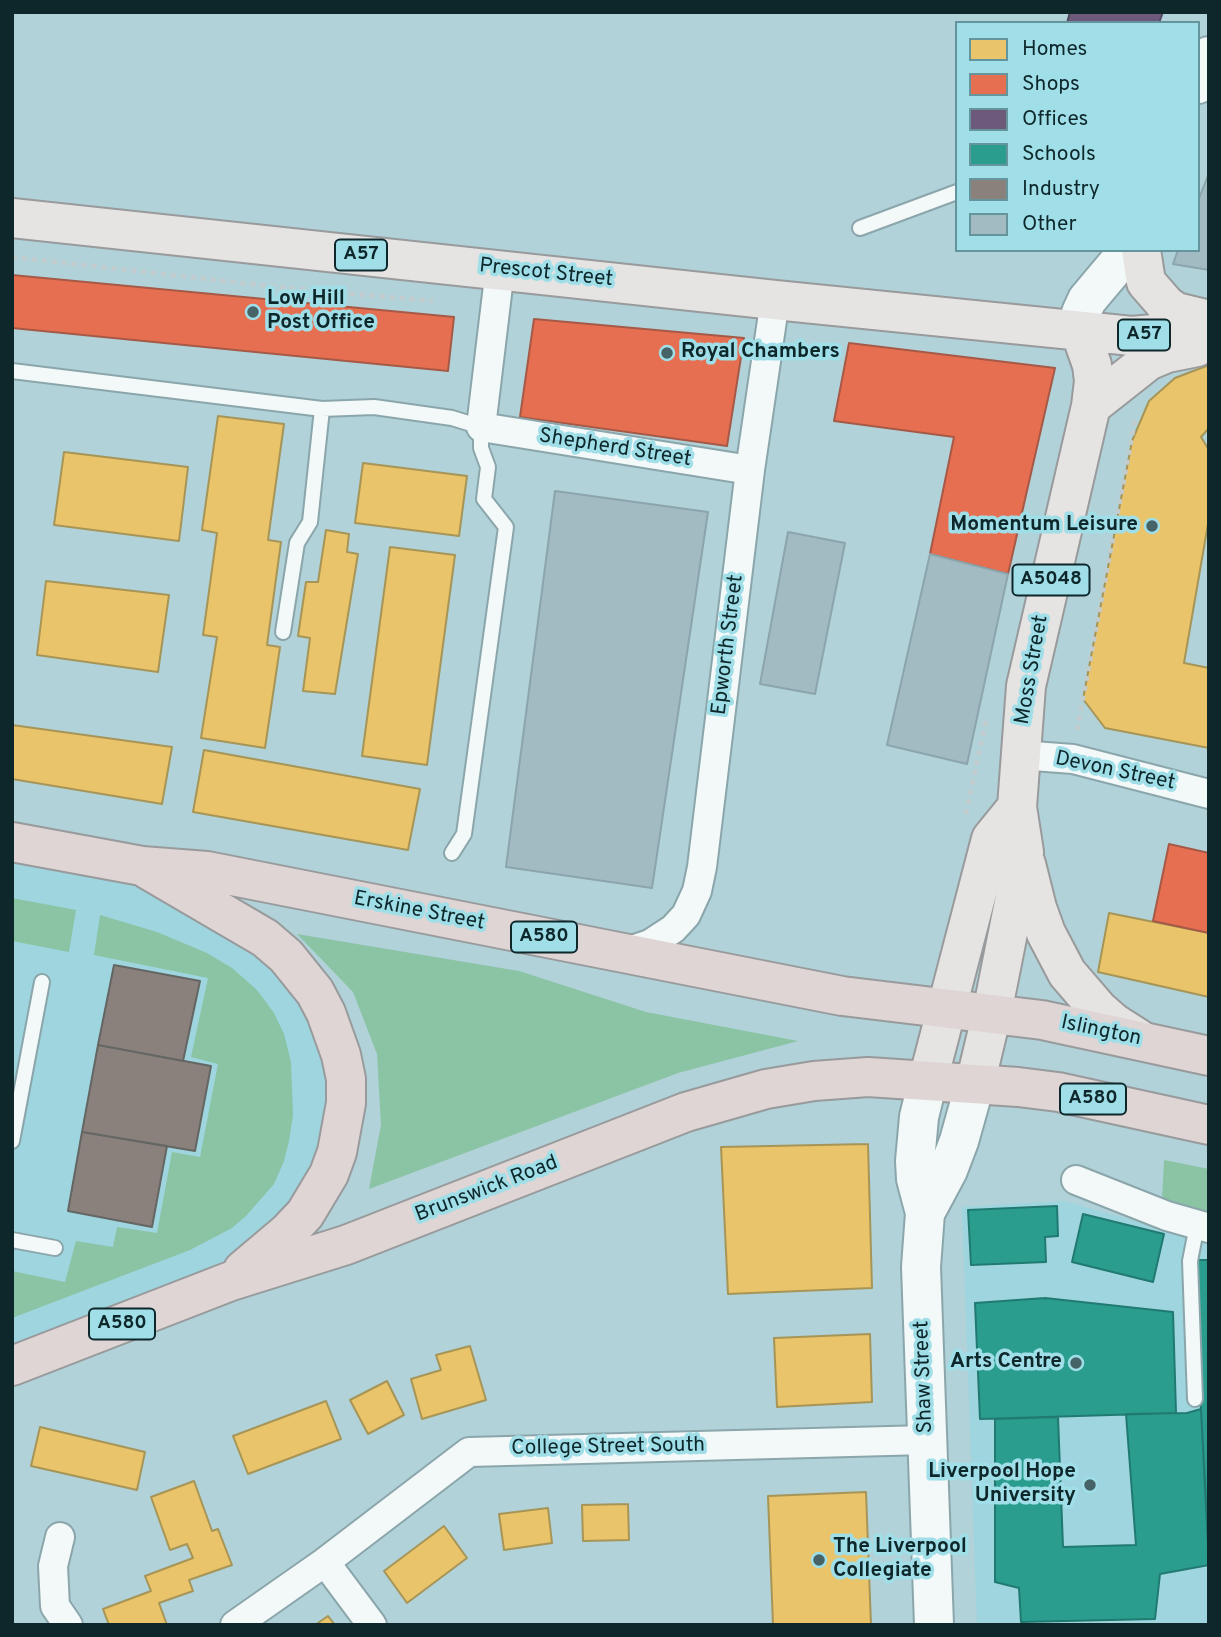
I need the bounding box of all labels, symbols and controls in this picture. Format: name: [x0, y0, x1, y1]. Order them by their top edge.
legend: [955, 21, 1200, 252]
text: Homes: [1022, 36, 1087, 63]
text: Shops: [1022, 71, 1080, 98]
text: Offices: [1022, 106, 1088, 133]
text: Schools: [1022, 141, 1096, 168]
text: Industry: [1022, 176, 1100, 203]
text: Other: [1022, 211, 1077, 238]
road number: A57: [335, 240, 387, 270]
street label: Prescot Street: [478, 254, 614, 294]
place label: Low Hill Post Office: [267, 287, 375, 337]
marker: Low Hill Post Office: [245, 304, 261, 320]
road number: A57: [1118, 320, 1170, 350]
place label: Royal Chambers: [681, 340, 840, 366]
marker: Royal Chambers: [659, 345, 675, 361]
street label: Shepherd Street: [537, 425, 693, 473]
place label: Momentum Leisure: [950, 513, 1138, 539]
marker: Momentum Leisure: [1144, 518, 1160, 534]
road number: A5048: [1012, 565, 1090, 596]
street label: Epworth Street: [708, 573, 750, 717]
street label: Moss Street: [1011, 613, 1055, 727]
street label: Devon Street: [1053, 747, 1177, 797]
street label: Erskine Street: [351, 887, 487, 937]
road number: A580: [511, 922, 577, 953]
street label: Islington: [1059, 1011, 1143, 1053]
road number: A580: [1060, 1084, 1126, 1114]
street label: Brunswick Road: [412, 1151, 562, 1229]
road number: A580: [89, 1308, 155, 1340]
street label: Shaw Street: [910, 1320, 940, 1434]
place label: Arts Centre: [950, 1350, 1062, 1376]
marker: Arts Centre: [1068, 1355, 1084, 1371]
street label: College Street South: [511, 1434, 705, 1462]
place label: Liverpool Hope University: [928, 1460, 1076, 1510]
marker: Liverpool Hope University: [1082, 1477, 1098, 1493]
place label: The Liverpool Collegiate: [833, 1535, 967, 1585]
marker: The Liverpool Collegiate: [811, 1552, 827, 1568]

